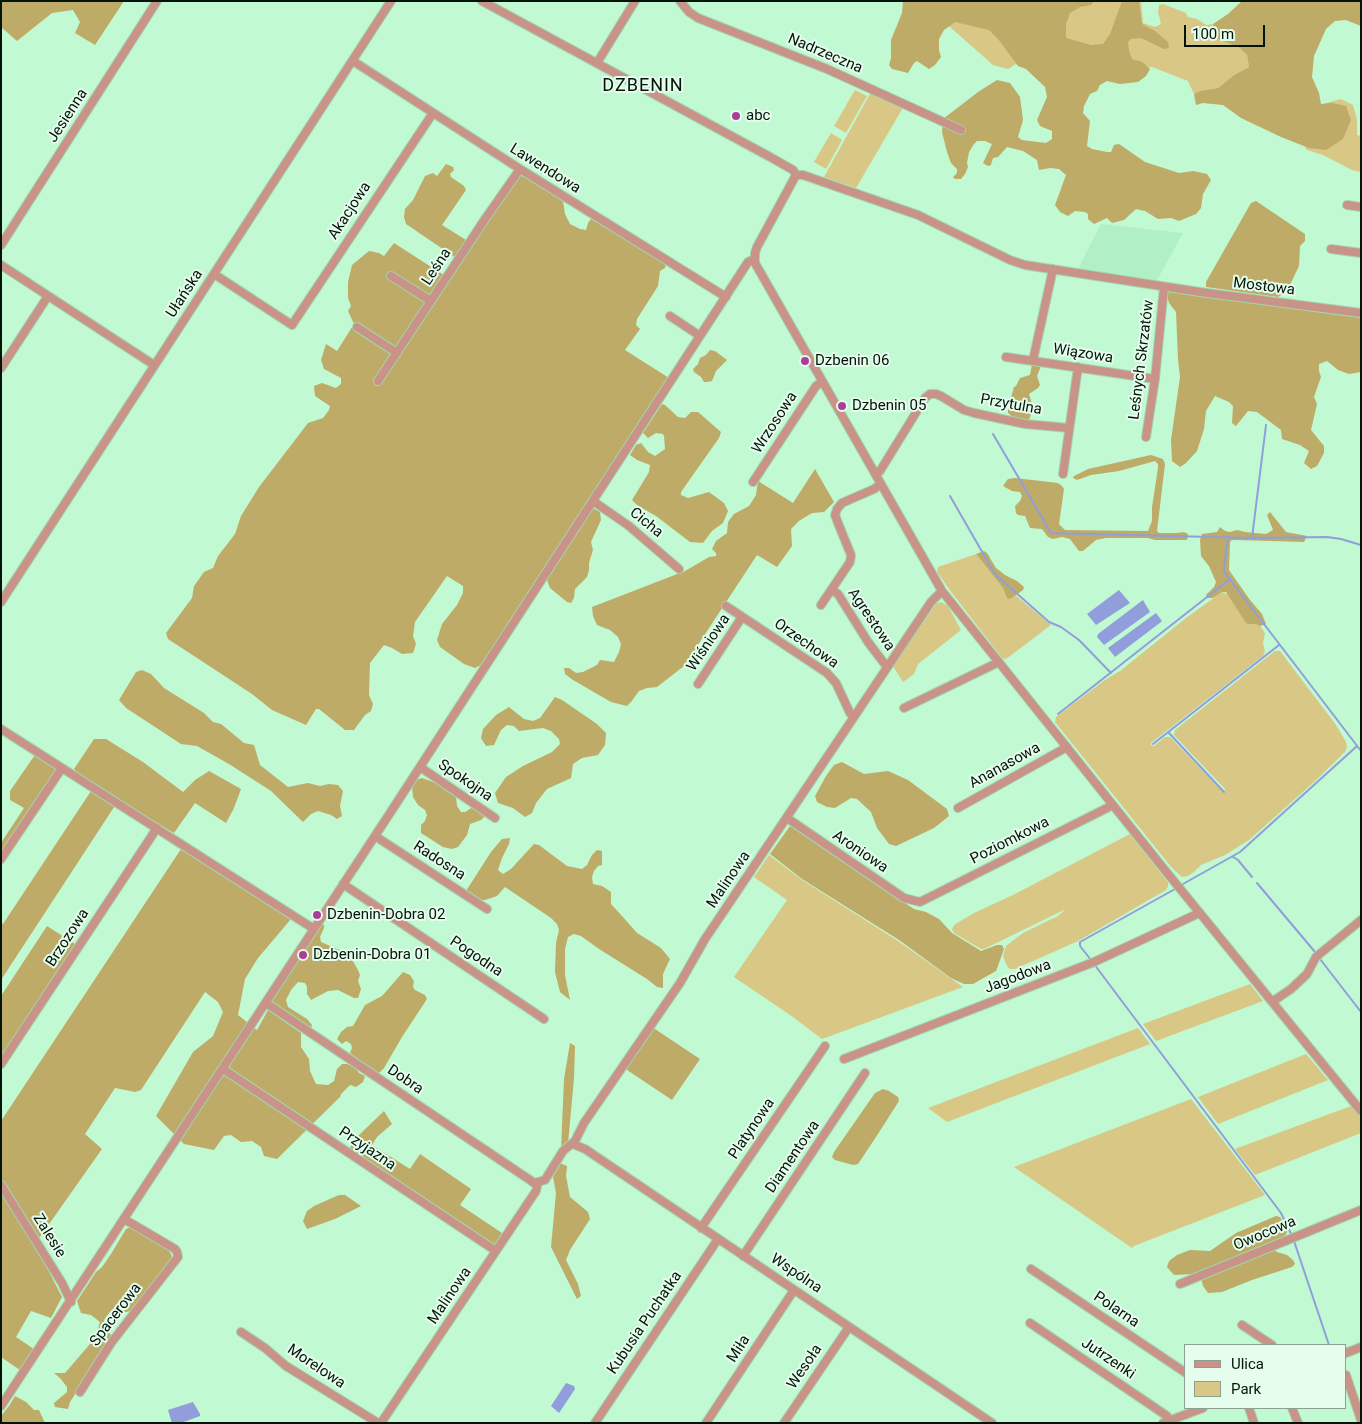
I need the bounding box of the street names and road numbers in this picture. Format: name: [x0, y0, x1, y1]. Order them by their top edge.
street label: Nadrzeczna: [785, 30, 865, 78]
street label: Jesienna: [44, 86, 92, 146]
street label: Lawendowa: [506, 140, 584, 198]
street label: Akacjowa: [325, 179, 375, 243]
street label: Leśna: [419, 245, 455, 289]
street label: Ułańska: [163, 267, 207, 321]
street label: Mostowa: [1232, 274, 1296, 300]
street label: Leśnych Skrzatów: [1126, 299, 1158, 421]
street label: Wiązowa: [1052, 340, 1114, 368]
street label: Wrzosowa: [748, 389, 802, 457]
street label: Przytulna: [979, 391, 1043, 419]
street label: Cicha: [626, 504, 666, 542]
street label: Agrestowa: [844, 585, 898, 655]
street label: Wiśniowa: [683, 611, 735, 675]
street label: Orzechowa: [770, 615, 842, 673]
street label: Ananasowa: [966, 739, 1044, 793]
street label: Spokojna: [434, 756, 496, 806]
street label: Poziomkowa: [968, 813, 1052, 869]
street label: Aroniowa: [829, 827, 891, 877]
street label: Radosna: [410, 837, 468, 885]
street label: Malinowa: [703, 848, 755, 912]
street label: Brzozowa: [43, 906, 93, 970]
street label: Pogodna: [446, 933, 506, 981]
street label: Jagodowa: [982, 956, 1054, 998]
street label: Dobra: [383, 1061, 427, 1099]
street label: Platynowa: [725, 1095, 779, 1163]
street label: Diamentowa: [762, 1117, 824, 1197]
street label: Przyjazna: [335, 1123, 399, 1175]
street label: Zalesie: [29, 1211, 69, 1261]
street label: Owocowa: [1231, 1213, 1299, 1255]
street label: Wspólna: [767, 1250, 825, 1298]
street label: Malinowa: [424, 1264, 476, 1328]
street label: Kubusia Puchatka: [604, 1268, 686, 1378]
street label: Spacerowa: [86, 1280, 146, 1350]
street label: Polarna: [1090, 1288, 1142, 1332]
street label: Miła: [724, 1332, 754, 1366]
street label: Jutrzenki: [1078, 1334, 1138, 1384]
street label: Morelowa: [284, 1341, 348, 1393]
street label: Wesoła: [784, 1341, 826, 1393]

